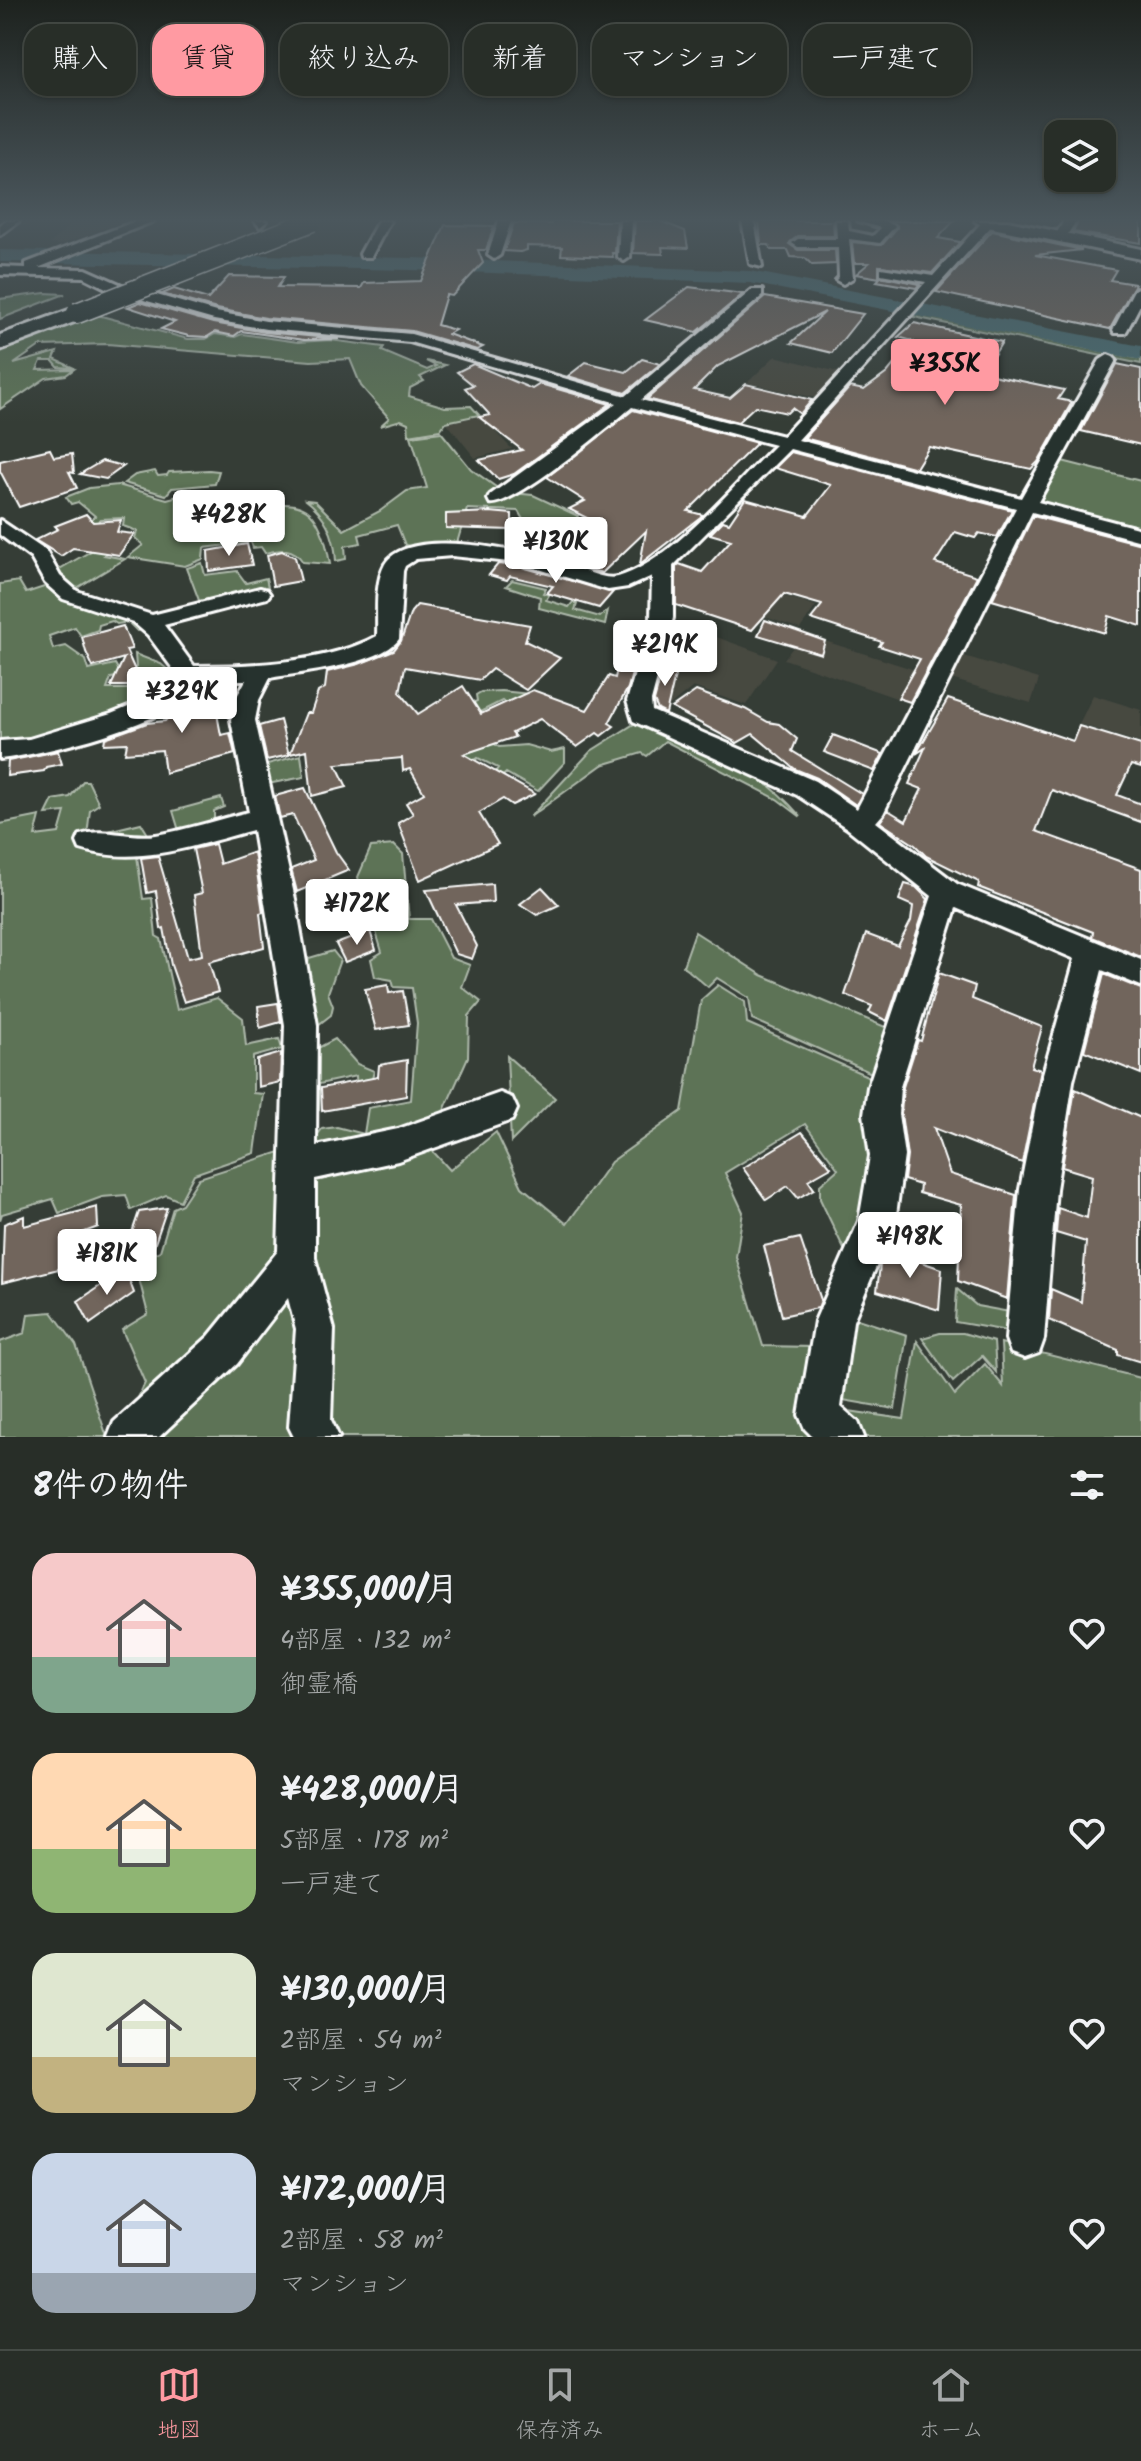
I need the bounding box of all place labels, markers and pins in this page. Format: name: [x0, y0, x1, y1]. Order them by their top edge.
pin: ¥355K: [889, 339, 1001, 407]
pin: ¥428K: [173, 490, 285, 558]
pin: ¥130K: [500, 517, 612, 585]
pin: ¥219K: [609, 620, 721, 688]
pin: ¥329K: [126, 667, 238, 735]
pin: ¥172K: [301, 879, 413, 947]
pin: ¥198K: [854, 1212, 966, 1280]
pin: ¥181K: [51, 1229, 163, 1297]

